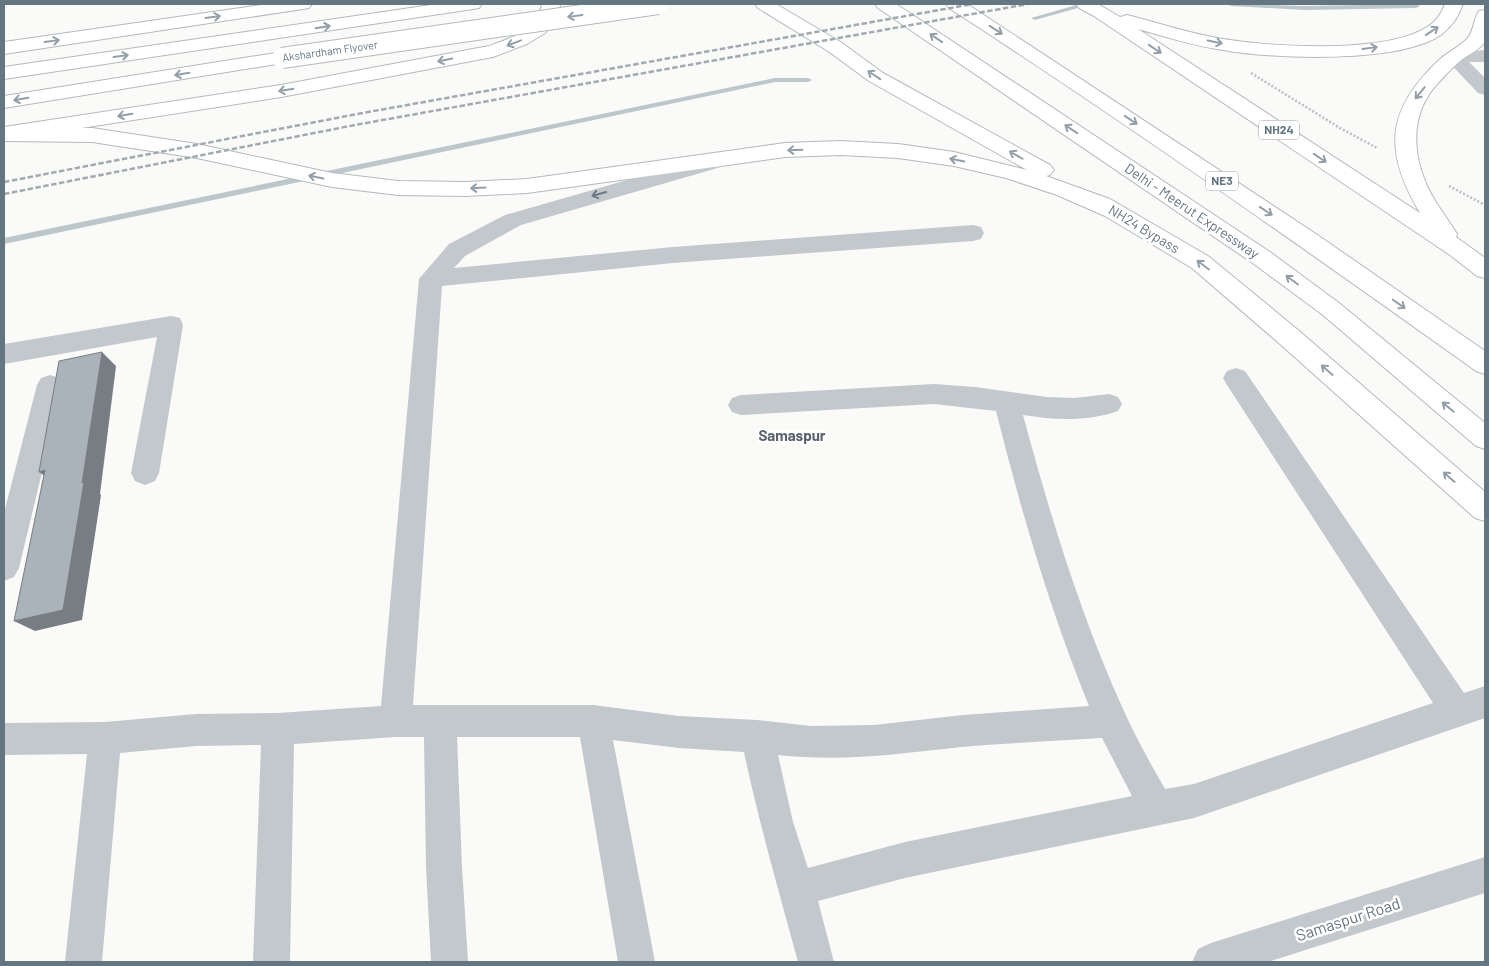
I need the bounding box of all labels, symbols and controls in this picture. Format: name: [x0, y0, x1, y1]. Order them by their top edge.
one-way arrow: [567, 11, 583, 21]
one-way arrow: [204, 12, 220, 22]
one-way arrow: [315, 21, 331, 31]
one-way arrow: [989, 24, 1003, 35]
one-way arrow: [1425, 26, 1439, 36]
one-way arrow: [930, 32, 944, 42]
one-way arrow: [44, 35, 60, 45]
street label: Akshardham Flyover: [281, 37, 378, 64]
one-way arrow: [507, 38, 522, 48]
one-way arrow: [1207, 38, 1223, 47]
one-way arrow: [1362, 43, 1378, 53]
one-way arrow: [1148, 44, 1162, 54]
one-way arrow: [113, 51, 129, 61]
one-way arrow: [438, 55, 454, 65]
one-way arrow: [174, 69, 190, 79]
one-way arrow: [867, 70, 881, 80]
one-way arrow: [278, 85, 294, 95]
one-way arrow: [1414, 86, 1425, 99]
one-way arrow: [14, 95, 30, 105]
one-way arrow: [118, 110, 134, 120]
one-way arrow: [1124, 115, 1138, 125]
road number: NH24: [1259, 120, 1299, 140]
one-way arrow: [1064, 123, 1078, 134]
one-way arrow: [787, 145, 803, 154]
one-way arrow: [1009, 149, 1023, 159]
one-way arrow: [1313, 153, 1327, 163]
one-way arrow: [949, 154, 965, 164]
street label: Delhi - Meerut Expressway: [1122, 159, 1263, 262]
one-way arrow: [309, 172, 325, 181]
road number: NE3: [1206, 172, 1238, 190]
one-way arrow: [470, 184, 486, 193]
one-way arrow: [591, 190, 607, 200]
street label: NH24 Bypass: [1106, 201, 1183, 257]
one-way arrow: [1258, 206, 1272, 216]
one-way arrow: [1196, 260, 1210, 270]
one-way arrow: [1286, 274, 1299, 285]
one-way arrow: [1392, 299, 1406, 309]
one-way arrow: [1320, 364, 1333, 376]
one-way arrow: [1442, 401, 1455, 412]
district label: Samaspur: [758, 426, 826, 444]
one-way arrow: [1442, 472, 1455, 483]
street label: Samaspur Road: [1293, 893, 1402, 944]

